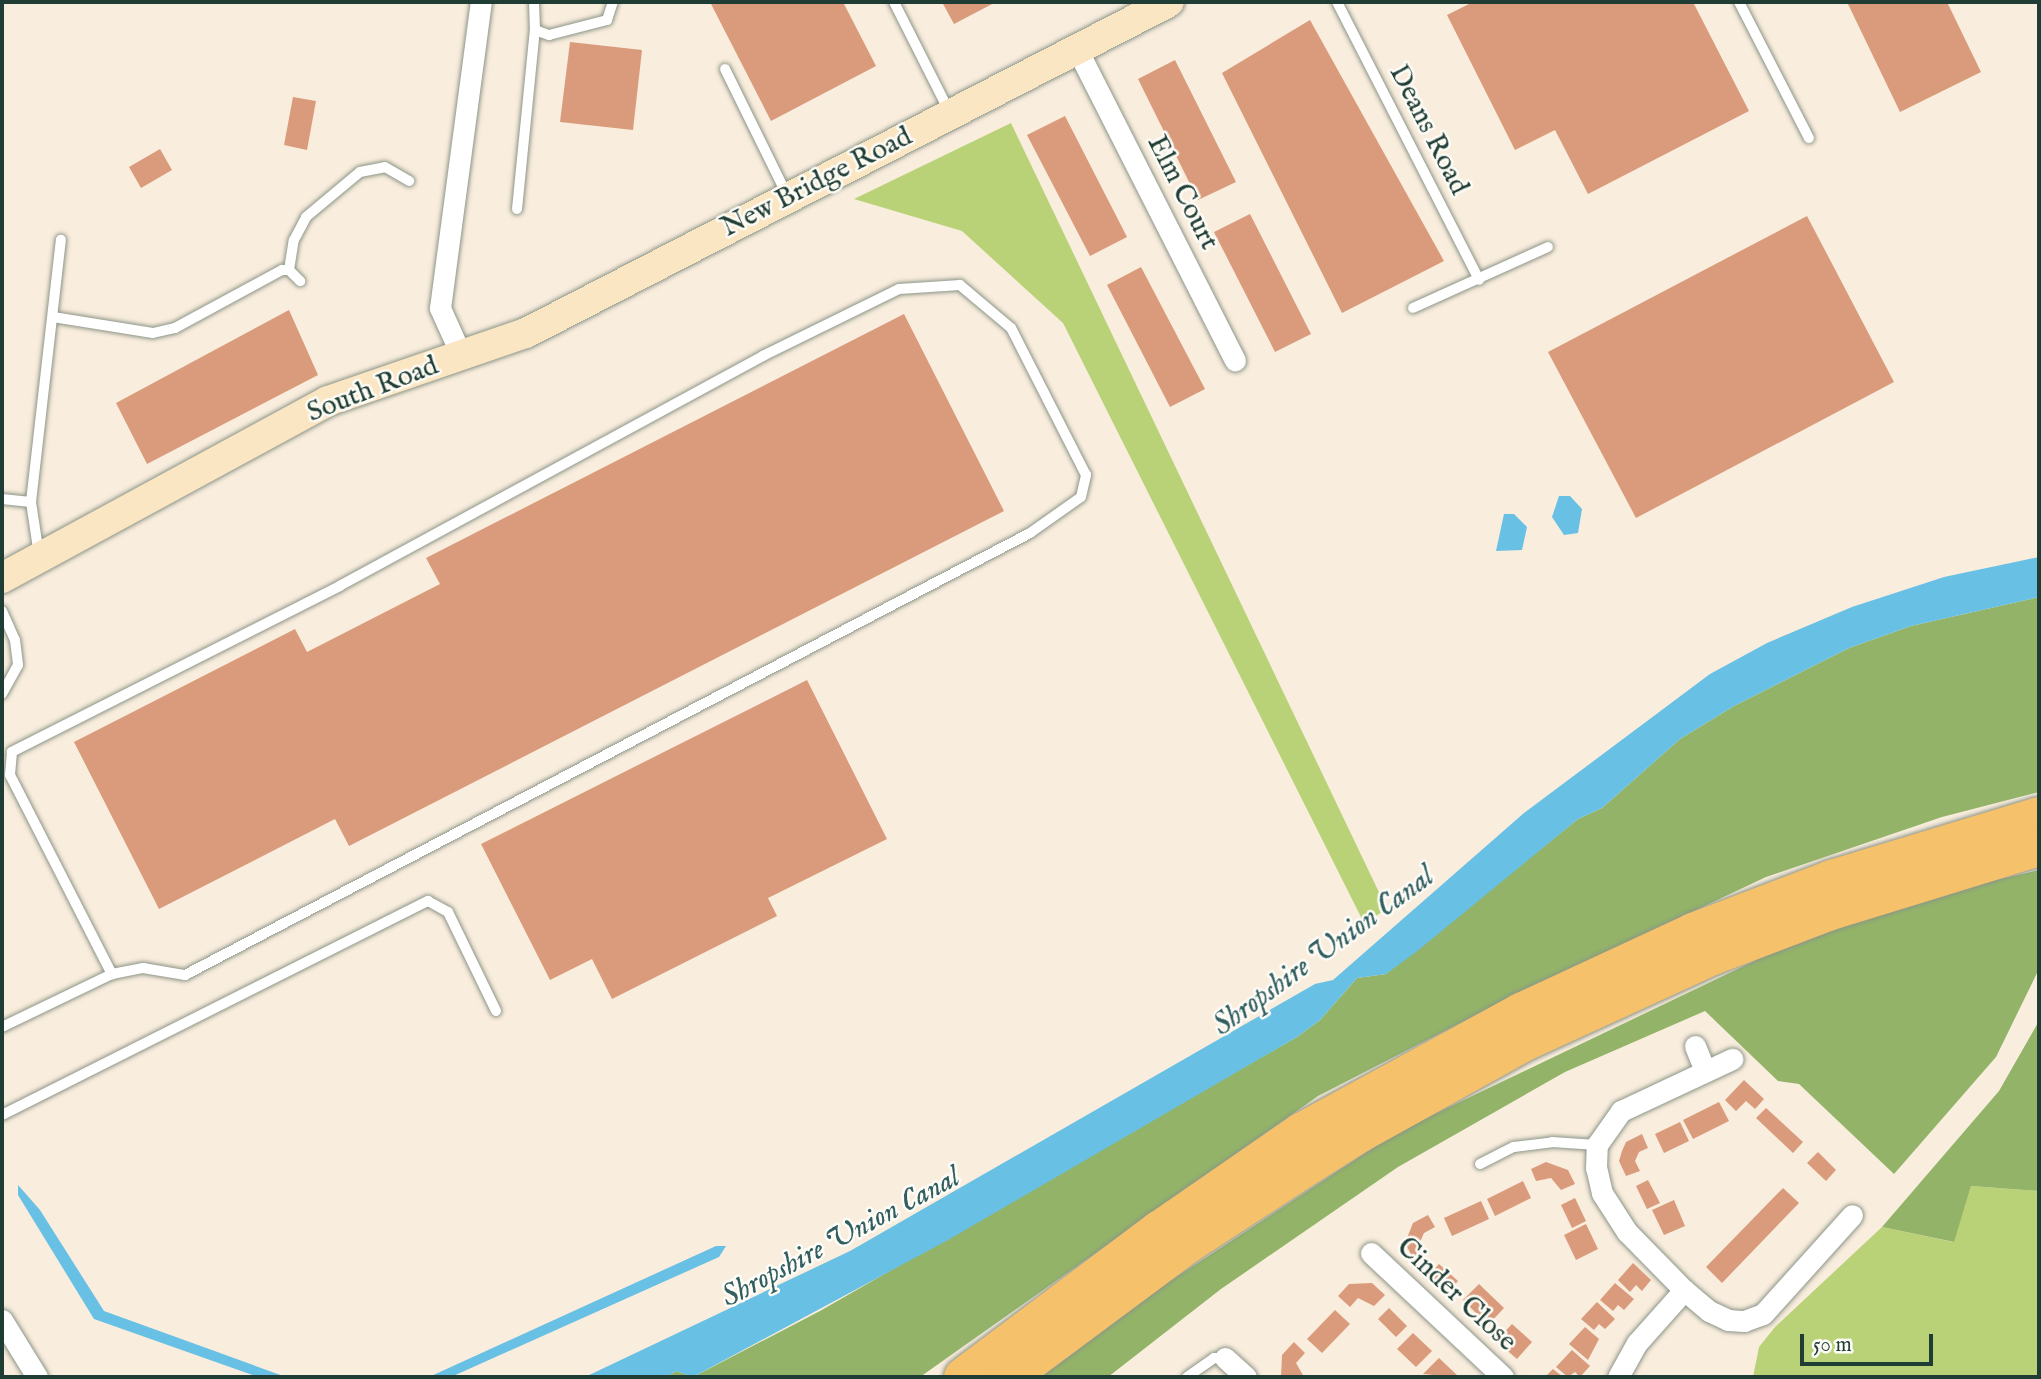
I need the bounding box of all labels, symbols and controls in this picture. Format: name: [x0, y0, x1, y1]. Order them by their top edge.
street label: Deans Road: [1381, 59, 1475, 201]
street label: New Bridge Road: [716, 121, 918, 245]
street label: Elm Court: [1139, 130, 1225, 256]
street label: South Road: [303, 350, 443, 430]
water label: Shropshire Union Canal: [1206, 860, 1442, 1044]
water label: Shropshire Union Canal: [716, 1160, 966, 1316]
street label: Cinder Close: [1389, 1231, 1523, 1359]
scale bar: [1803, 1320, 1936, 1364]
text: 50 m: [1813, 1332, 1852, 1359]

